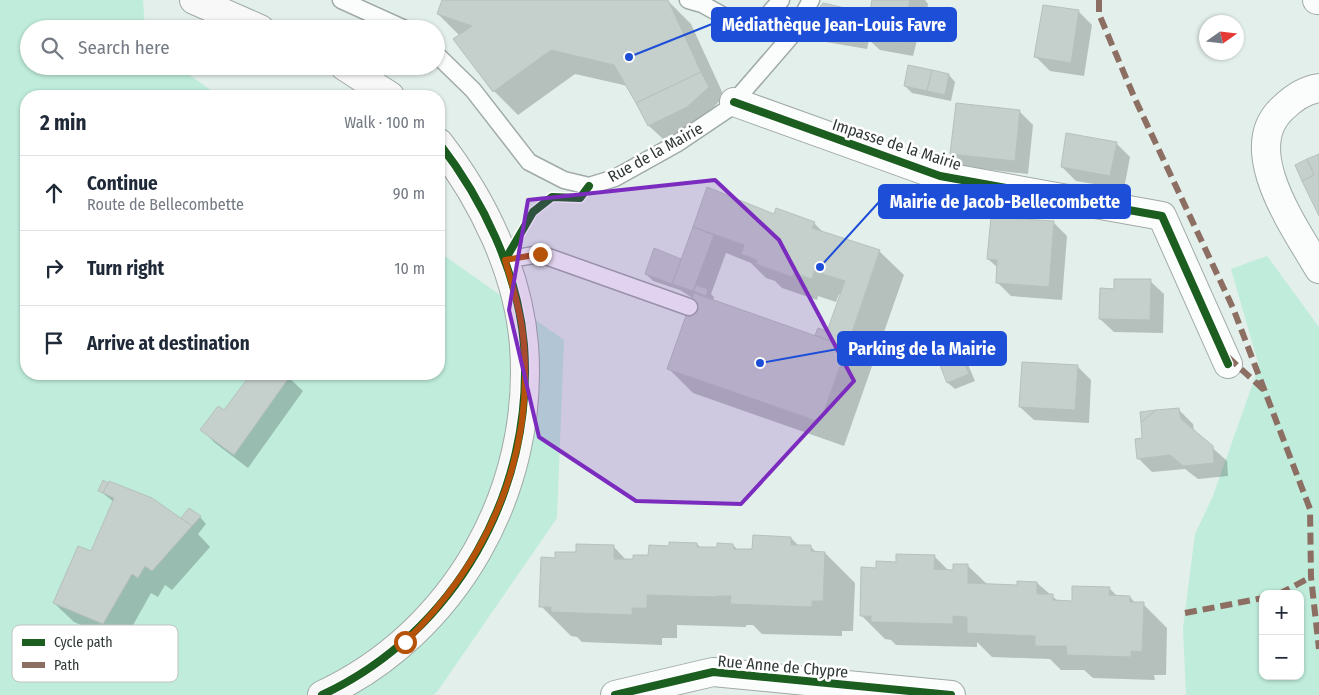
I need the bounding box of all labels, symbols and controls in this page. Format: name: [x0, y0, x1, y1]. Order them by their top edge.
callout: Médiathèque Jean-Louis Favre: [712, 8, 956, 41]
text: Médiathèque Jean-Louis Favre: [722, 14, 946, 36]
north arrow: [1199, 15, 1244, 60]
search box: [20, 20, 445, 75]
icon: search: [38, 34, 66, 62]
text: Search here: [78, 36, 170, 59]
text: 2 min: [40, 110, 87, 136]
text: Walk · 100 m: [344, 113, 425, 132]
street label: Impasse de la Mairie: [830, 115, 964, 174]
street label: Rue de la Mairie: [604, 119, 706, 186]
text: Continue: [87, 172, 158, 195]
icon: ahead: [40, 179, 68, 207]
text: 90 m: [393, 184, 425, 203]
callout: Mairie de Jacob-Bellecombette: [879, 185, 1130, 218]
text: Mairie de Jacob-Bellecombette: [890, 191, 1120, 213]
text: Route de Bellecombette: [87, 195, 244, 214]
route end: [529, 243, 552, 266]
icon: right: [40, 254, 68, 282]
text: Turn right: [87, 257, 164, 280]
text: 10 m: [394, 259, 425, 278]
icon: arrive: [40, 329, 68, 357]
text: Arrive at destination: [87, 332, 250, 355]
callout: Parking de la Mairie: [838, 332, 1006, 365]
text: Parking de la Mairie: [848, 338, 996, 360]
map controls: [1259, 590, 1304, 680]
button: +: [1259, 590, 1304, 635]
legend: [12, 625, 178, 682]
route start: [394, 631, 417, 654]
text: Cycle path: [54, 634, 113, 651]
button: −: [1259, 635, 1304, 680]
street label: Rue Anne de Chypre: [717, 651, 849, 682]
text: Path: [54, 657, 79, 674]

